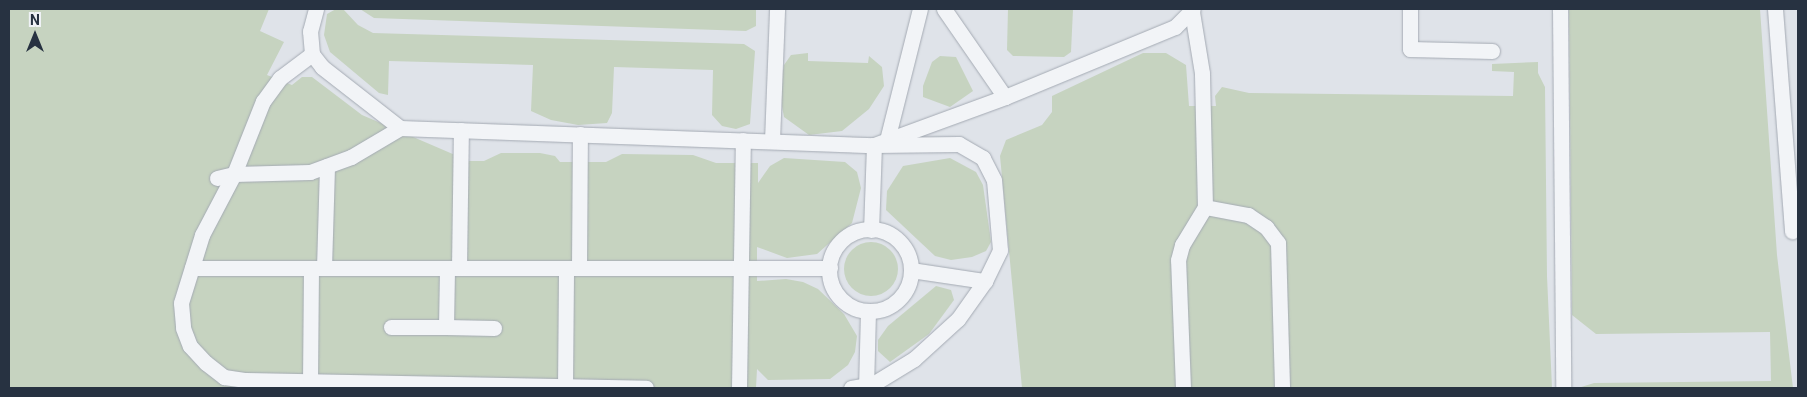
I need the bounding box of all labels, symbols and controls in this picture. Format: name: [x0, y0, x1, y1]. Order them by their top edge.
north arrow: [10, 10, 60, 60]
text: N: [30, 12, 40, 28]

